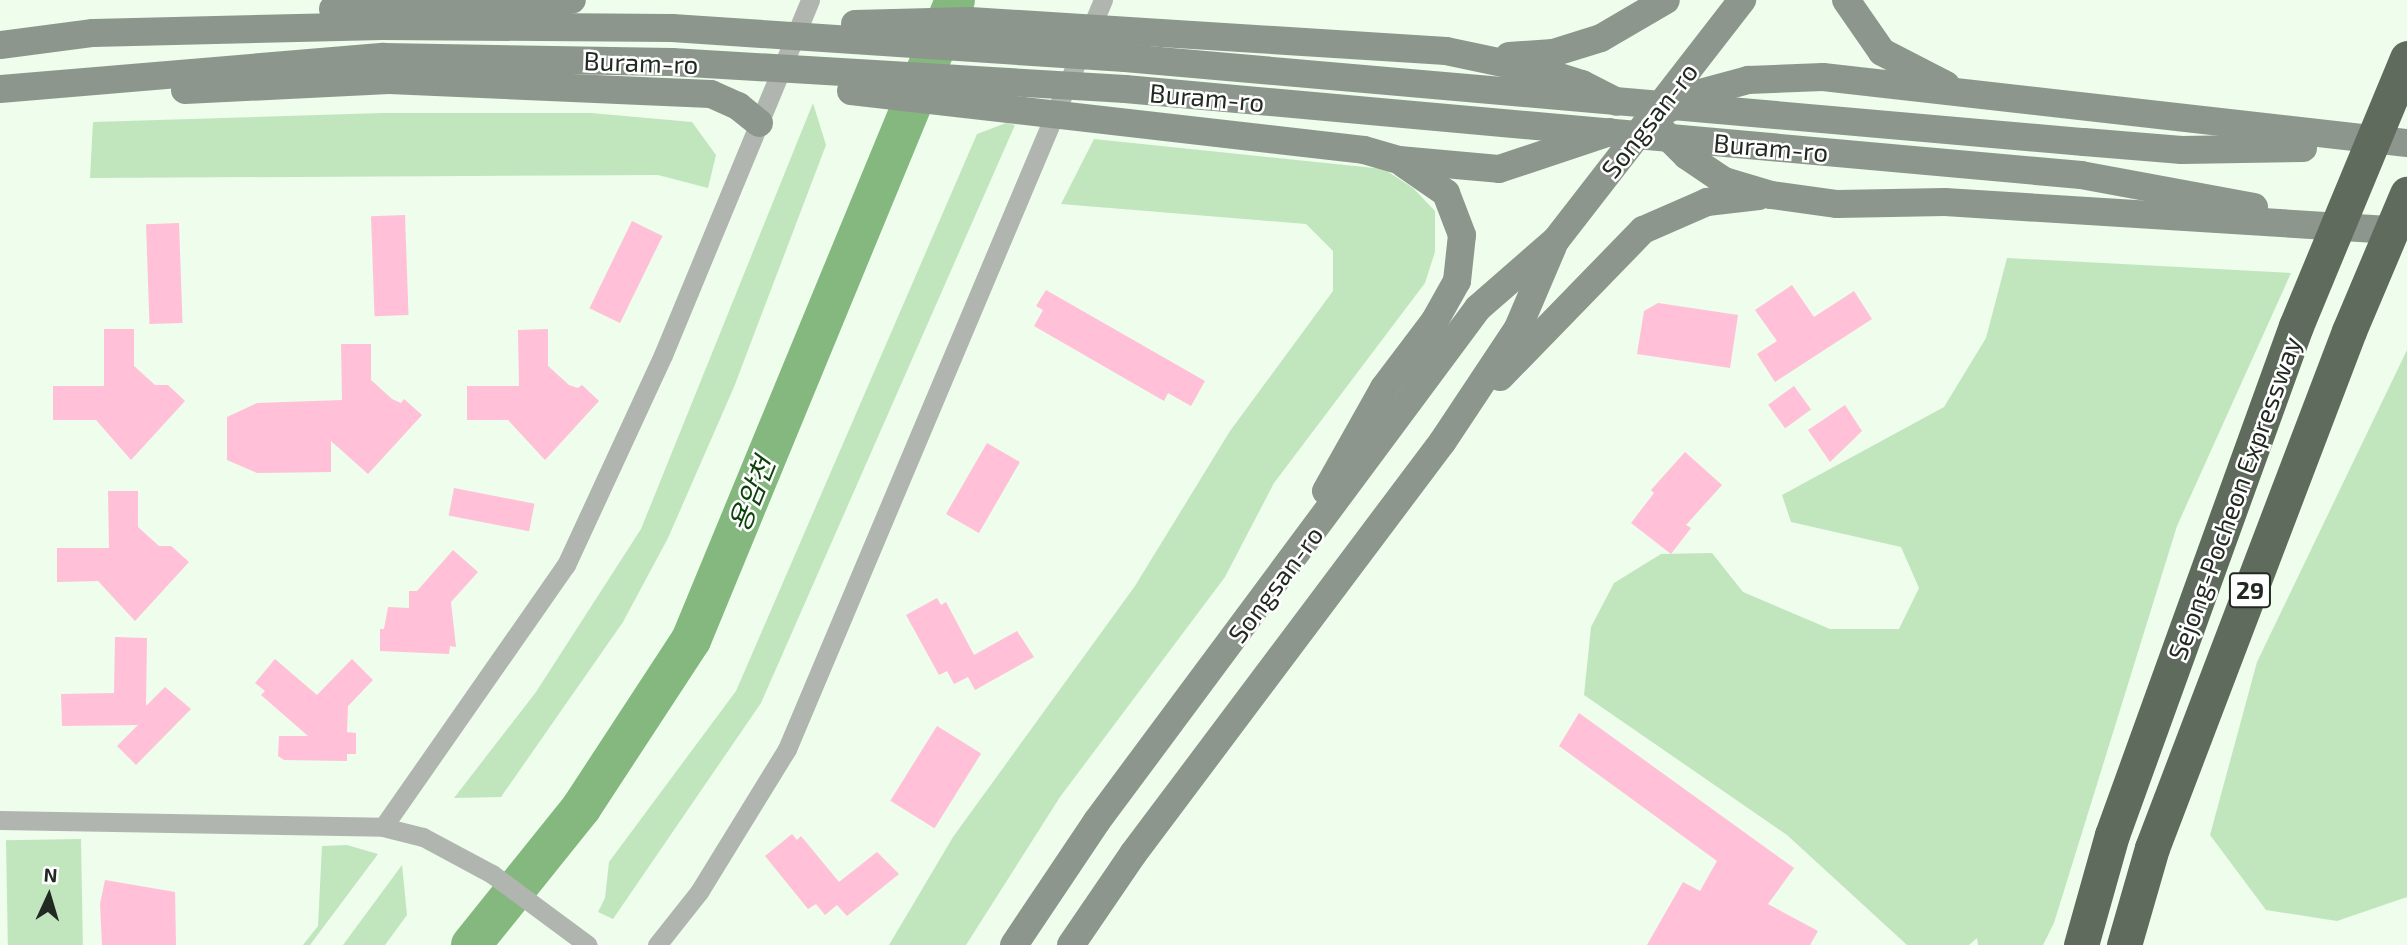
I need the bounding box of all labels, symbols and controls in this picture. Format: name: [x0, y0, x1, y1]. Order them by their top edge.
street label: Buram-ro: [583, 44, 699, 80]
street label: Songsan-ro: [1594, 56, 1704, 184]
street label: Buram-ro: [1148, 76, 1266, 118]
street label: Buram-ro: [1712, 126, 1830, 168]
street label: Sejong-Pocheon Expressway: [2161, 332, 2307, 664]
water label: 용암천: [721, 452, 781, 536]
street label: Songsan-ro: [1221, 519, 1329, 649]
road number: 29: [2227, 570, 2273, 610]
north arrow: [14, 861, 84, 931]
text: N: [43, 863, 58, 887]

